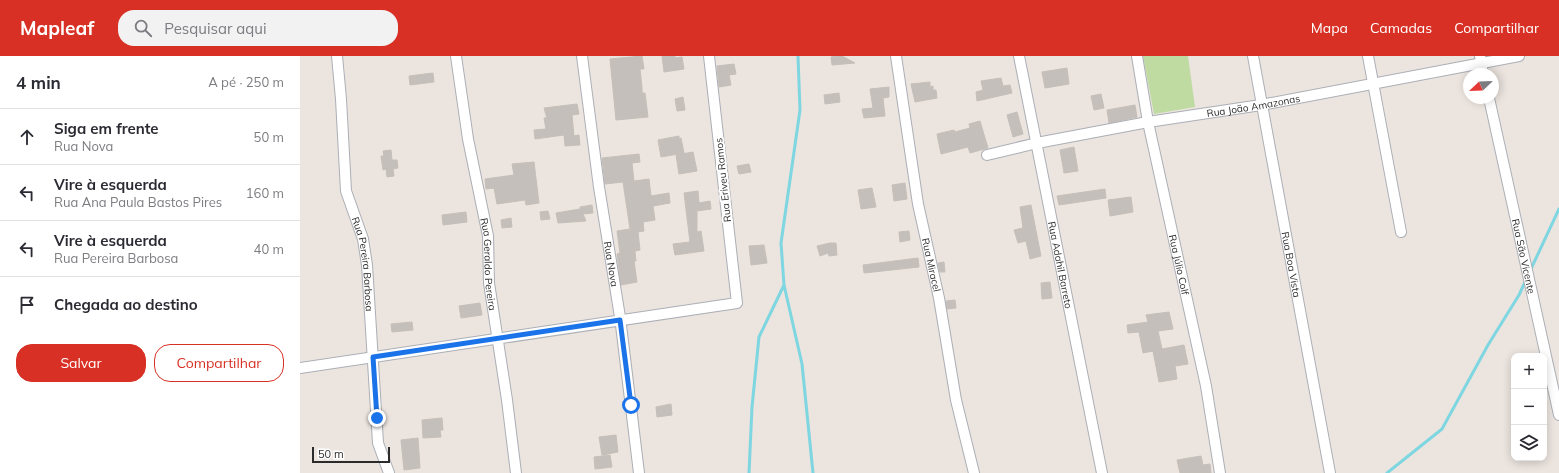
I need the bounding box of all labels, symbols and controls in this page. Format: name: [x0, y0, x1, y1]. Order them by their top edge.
search box: [118, 10, 398, 46]
text: Mapleaf: [20, 16, 94, 40]
icon: search: [132, 17, 154, 39]
text: Pesquisar aqui: [164, 19, 267, 38]
text: Mapa: [1311, 19, 1348, 37]
text: Camadas: [1370, 19, 1432, 37]
text: Compartilhar: [1454, 19, 1539, 37]
north arrow: [1463, 68, 1499, 104]
text: 4 min: [16, 72, 61, 93]
text: A pé · 250 m: [208, 74, 284, 90]
street label: Rua João Amazonas: [1206, 91, 1301, 120]
text: Siga em frente: [54, 119, 159, 138]
icon: ahead: [16, 126, 38, 148]
text: 50 m: [254, 129, 284, 145]
street label: Rua Eriveu Ramos: [712, 137, 734, 223]
text: Rua Nova: [54, 138, 113, 154]
text: Vire à esquerda: [54, 175, 167, 194]
icon: left: [16, 182, 38, 204]
text: 160 m: [246, 185, 284, 201]
text: Rua Ana Paula Bastos Pires: [54, 194, 222, 210]
street label: Rua Pereira Barbosa: [349, 215, 376, 312]
street label: Rua Geraldo Pereira: [478, 217, 500, 311]
street label: Rua São Vicente: [1509, 217, 1539, 295]
street label: Rua Adahil Barreto: [1046, 220, 1076, 310]
text: Vire à esquerda: [54, 231, 167, 250]
street label: Rua Boa Vista: [1279, 231, 1304, 298]
street label: Rua Júlio Colf: [1166, 233, 1192, 297]
street label: Rua Miracel: [919, 237, 944, 293]
icon: left: [16, 238, 38, 260]
street label: Rua Nova: [601, 240, 621, 287]
text: 40 m: [254, 241, 284, 257]
text: Rua Pereira Barbosa: [54, 250, 178, 266]
icon: arrive: [16, 294, 38, 316]
text: Chegada ao destino: [54, 295, 198, 314]
button: Salvar: [16, 344, 146, 382]
button: Compartilhar: [154, 344, 284, 382]
map controls: [1511, 353, 1547, 461]
button: +: [1511, 353, 1547, 389]
button: −: [1511, 389, 1547, 425]
route start: [622, 396, 640, 414]
route end: [368, 409, 386, 427]
button: layers: [1511, 425, 1547, 461]
scale bar: [312, 445, 390, 464]
text: 50 m: [318, 447, 344, 461]

